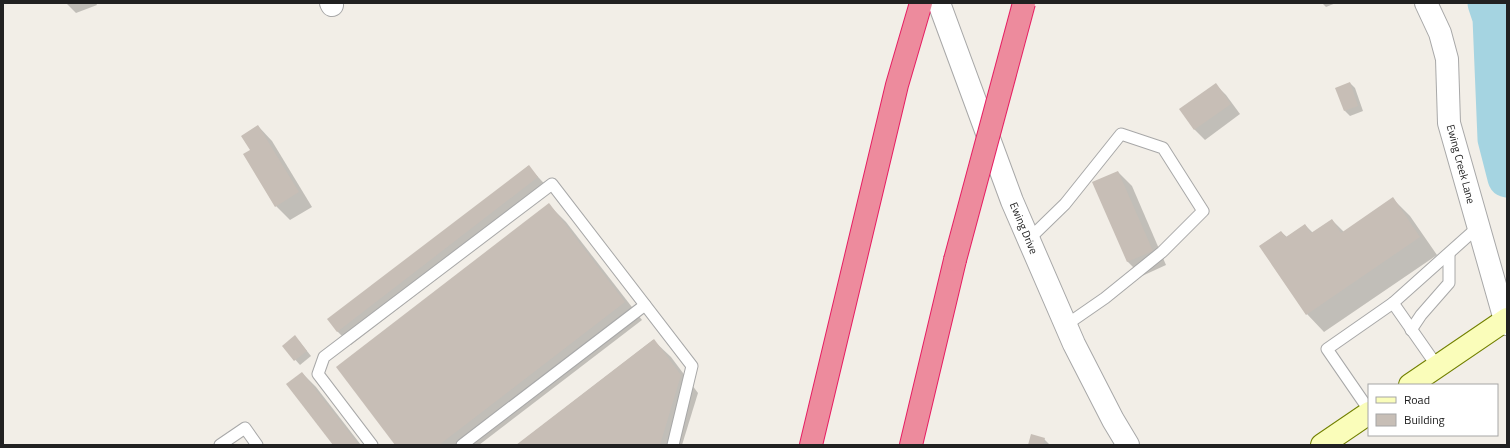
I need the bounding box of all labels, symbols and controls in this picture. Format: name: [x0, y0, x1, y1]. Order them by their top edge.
street label: Ewing Creek Lane: [1443, 123, 1479, 206]
street label: Ewing Drive: [1006, 200, 1042, 257]
legend: [1368, 384, 1498, 436]
text: Road: [1404, 390, 1430, 409]
text: Building: [1404, 410, 1445, 429]

